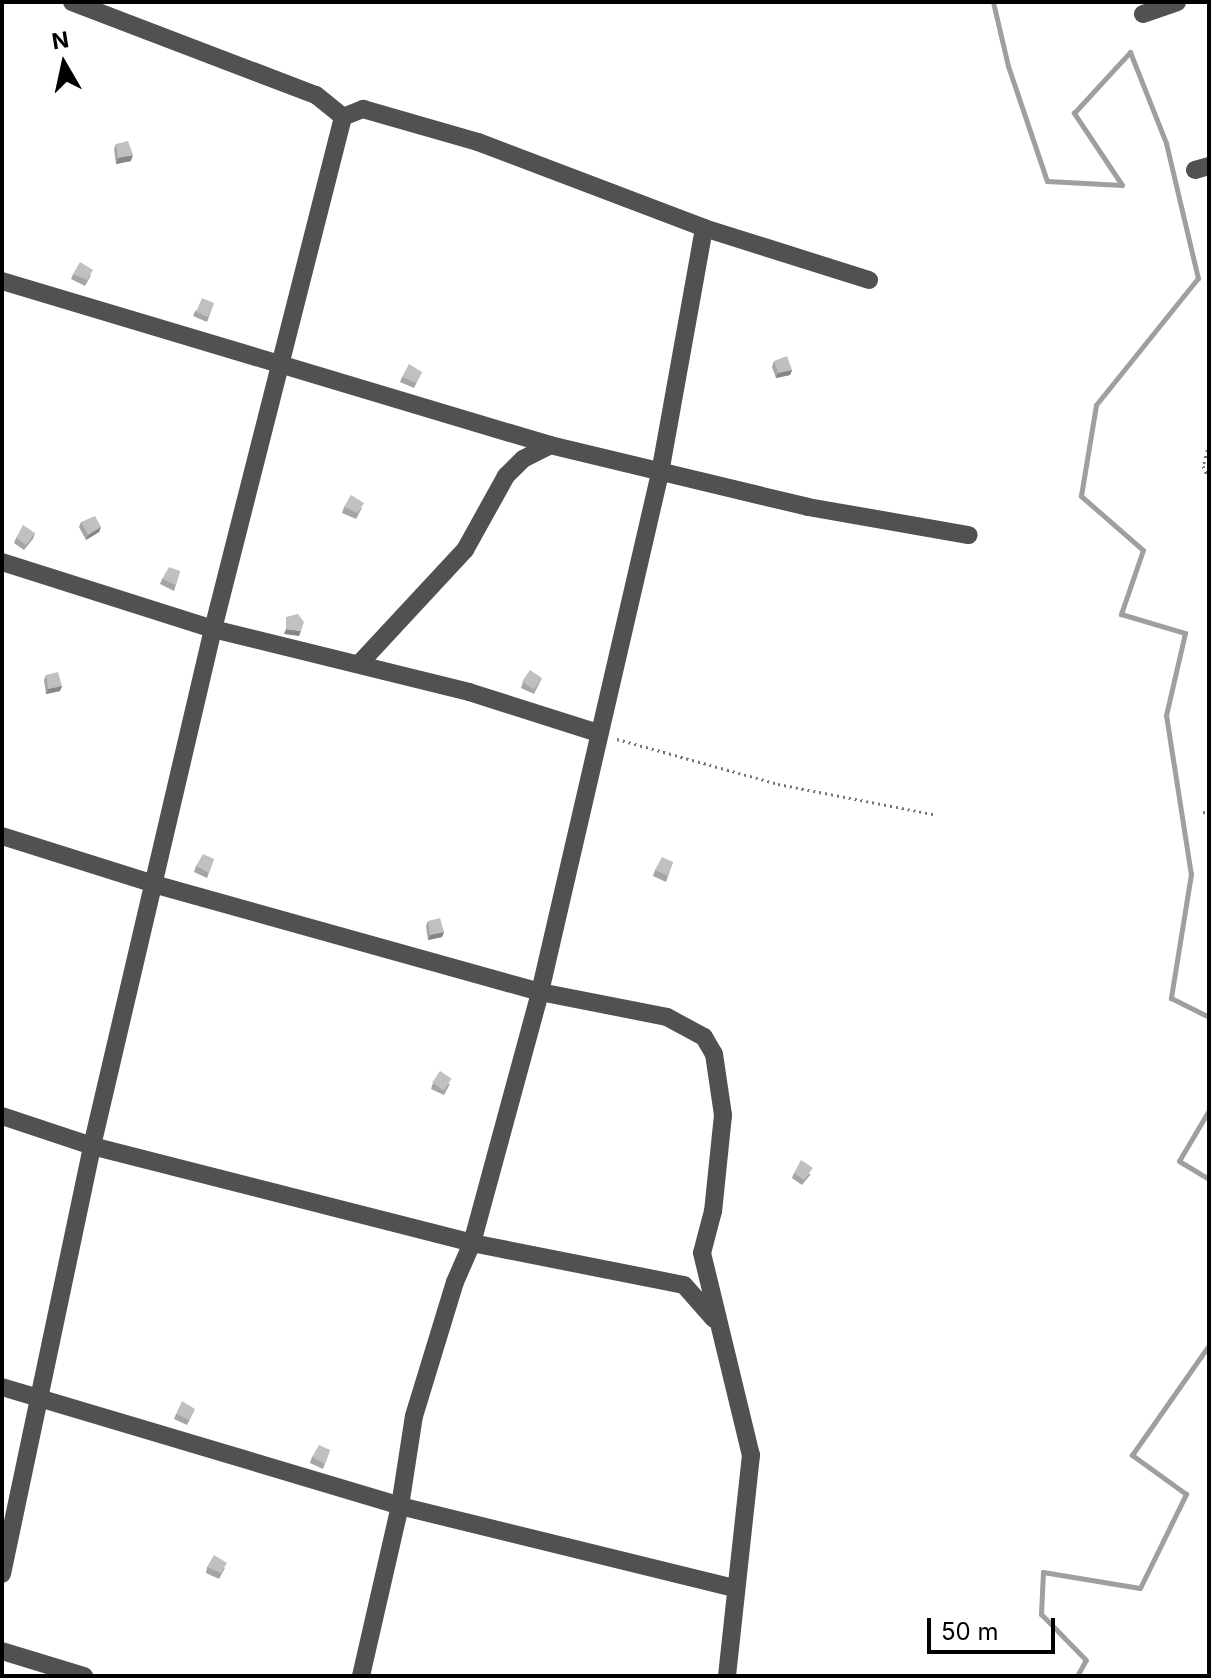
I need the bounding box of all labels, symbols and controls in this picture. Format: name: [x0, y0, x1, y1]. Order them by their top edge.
north arrow: [24, 24, 104, 104]
text: N: [50, 26, 71, 54]
scale bar: [931, 1602, 1059, 1652]
text: 50 m: [941, 1617, 999, 1646]

